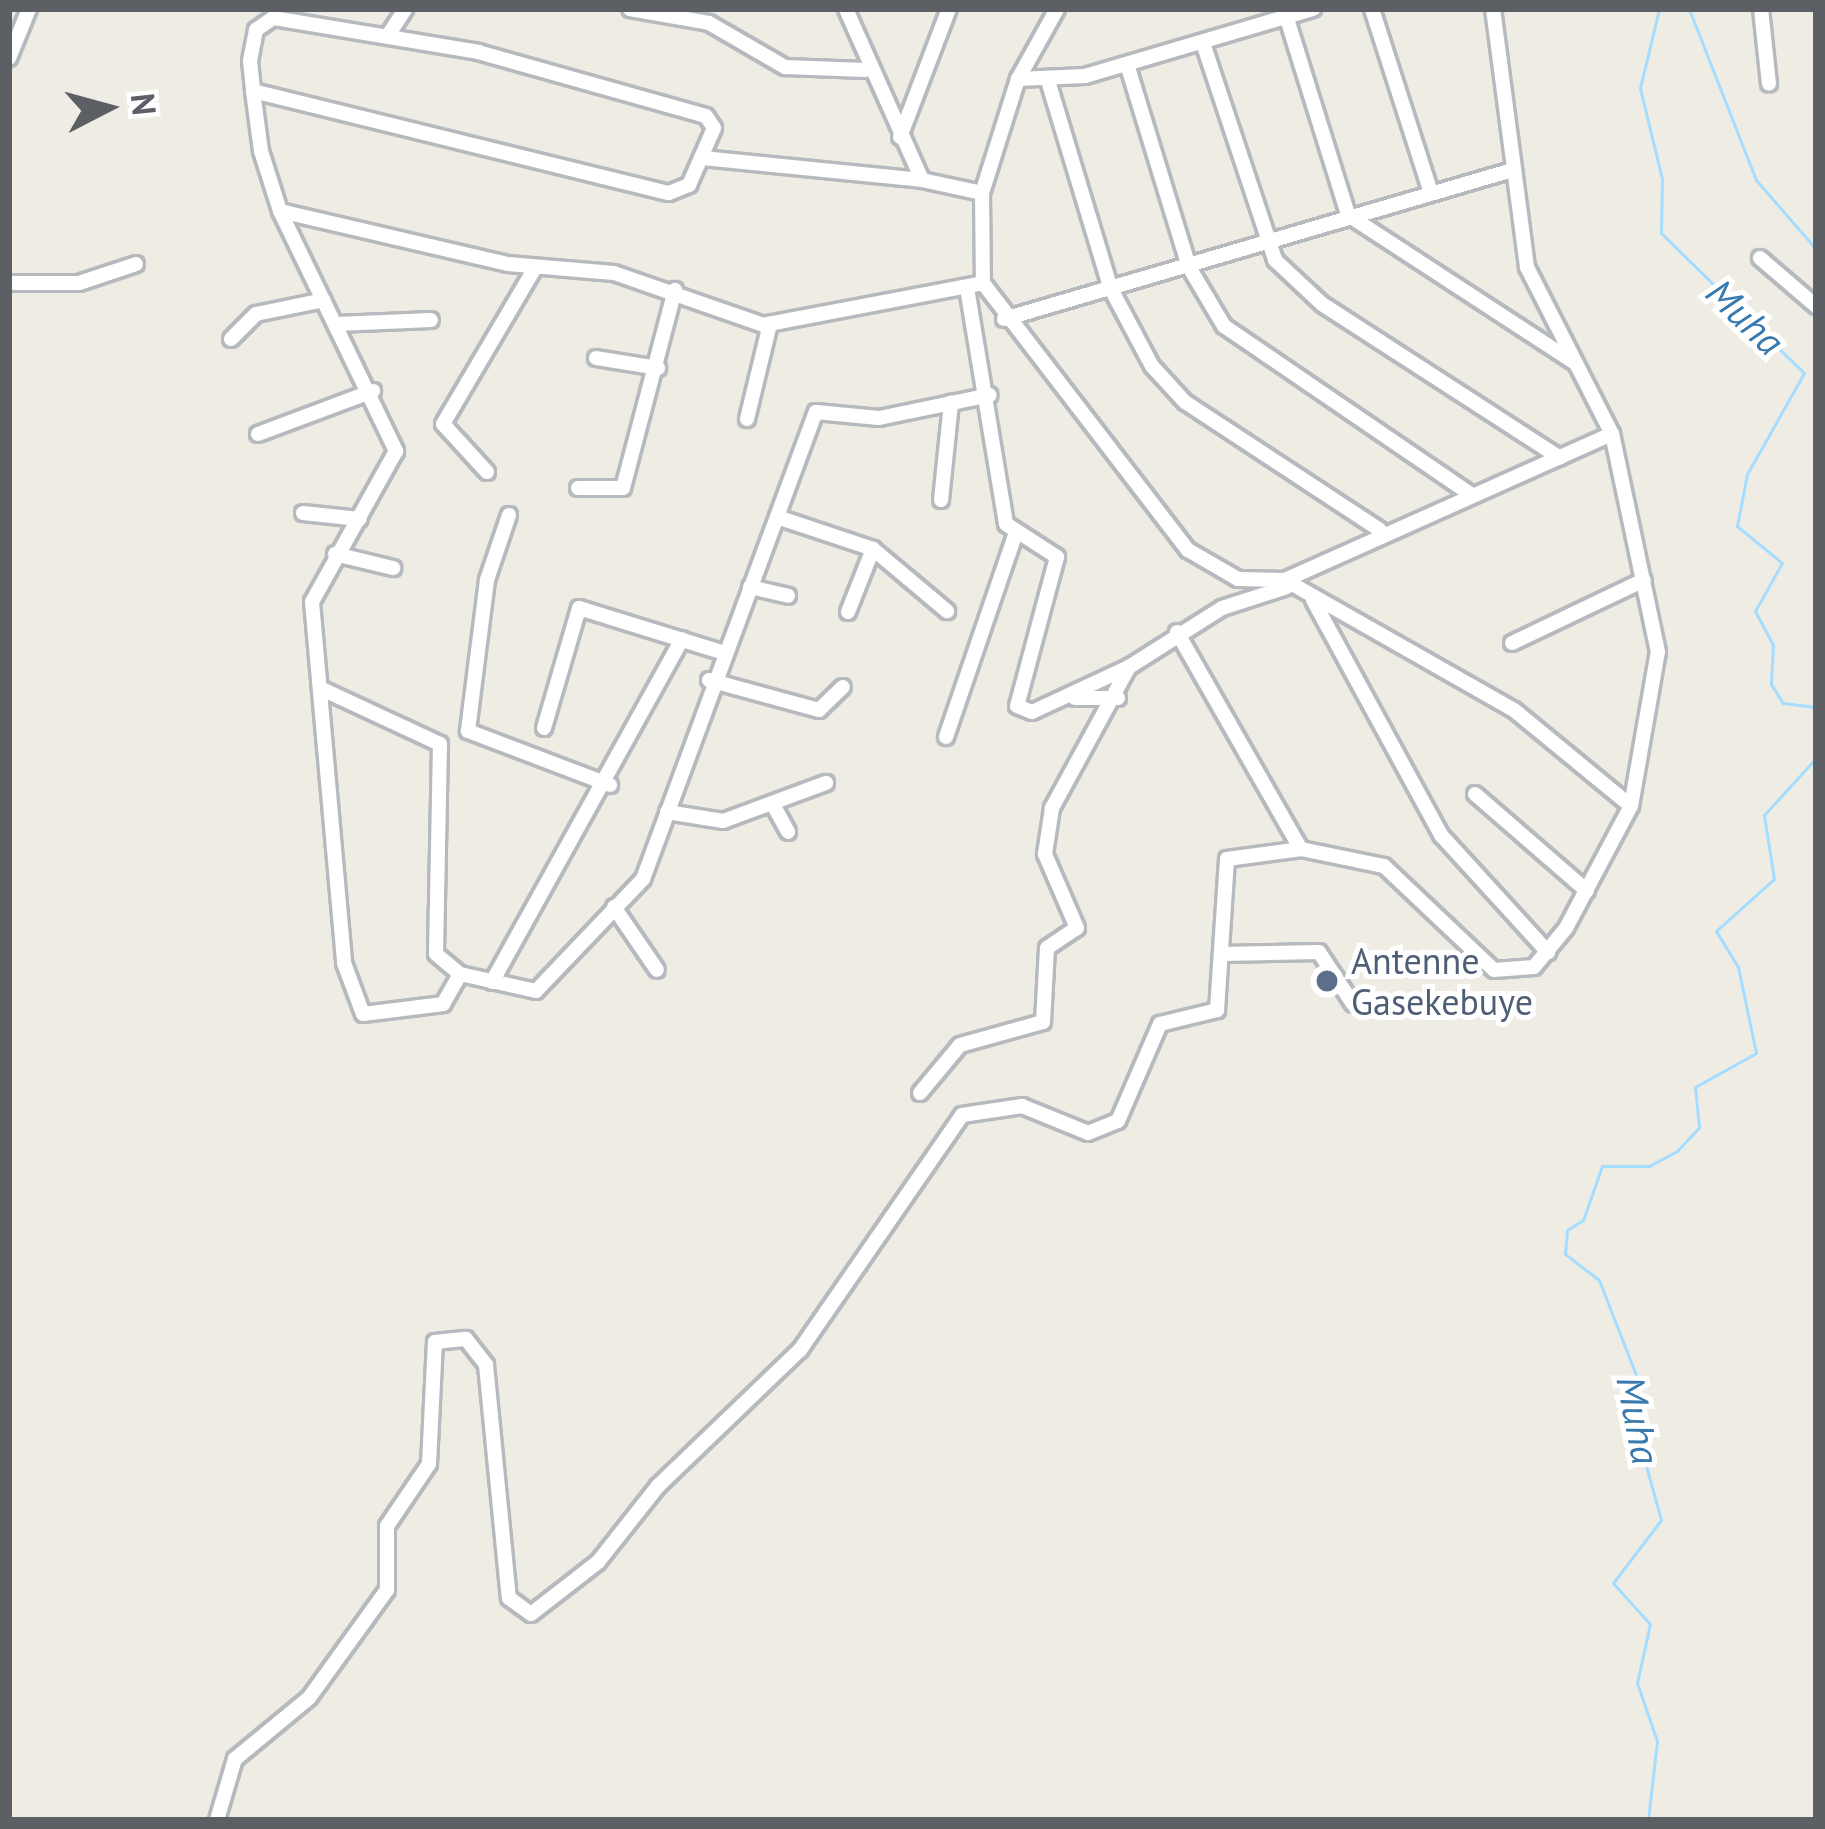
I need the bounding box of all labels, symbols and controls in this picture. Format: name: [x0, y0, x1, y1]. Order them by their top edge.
north arrow: [48, 48, 168, 168]
text: N: [122, 91, 167, 117]
water label: Muha: [1697, 269, 1793, 365]
place label: Antenne Gasekebuye: [1351, 938, 1533, 1023]
marker: Antenne Gasekebuye: [1314, 968, 1340, 994]
water label: Muha: [1607, 1372, 1669, 1468]

